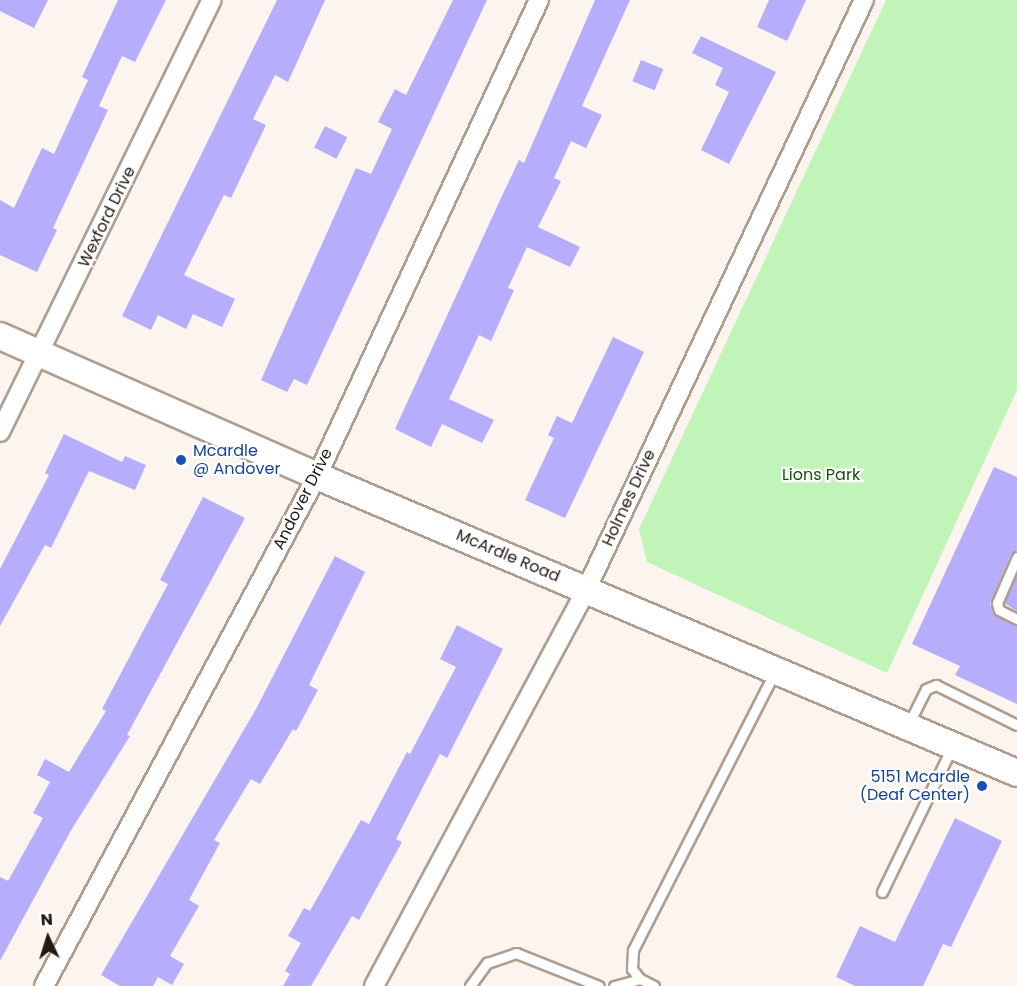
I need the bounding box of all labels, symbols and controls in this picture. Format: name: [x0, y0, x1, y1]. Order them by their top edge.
street label: Wexford Drive: [74, 163, 140, 271]
place label: Mcardle @ Andover: [193, 441, 280, 479]
street label: Andover Drive: [269, 445, 337, 553]
street label: Holmes Drive: [598, 447, 660, 549]
marker: Mcardle @ Andover: [174, 453, 188, 467]
park label: Lions Park: [782, 465, 860, 485]
street label: McArdle Road: [453, 526, 563, 586]
place label: 5151 Mcardle (Deaf Center): [860, 767, 970, 805]
marker: 5151 Mcardle (Deaf Center): [975, 779, 989, 793]
north arrow: [18, 908, 78, 968]
text: N: [40, 908, 54, 931]

